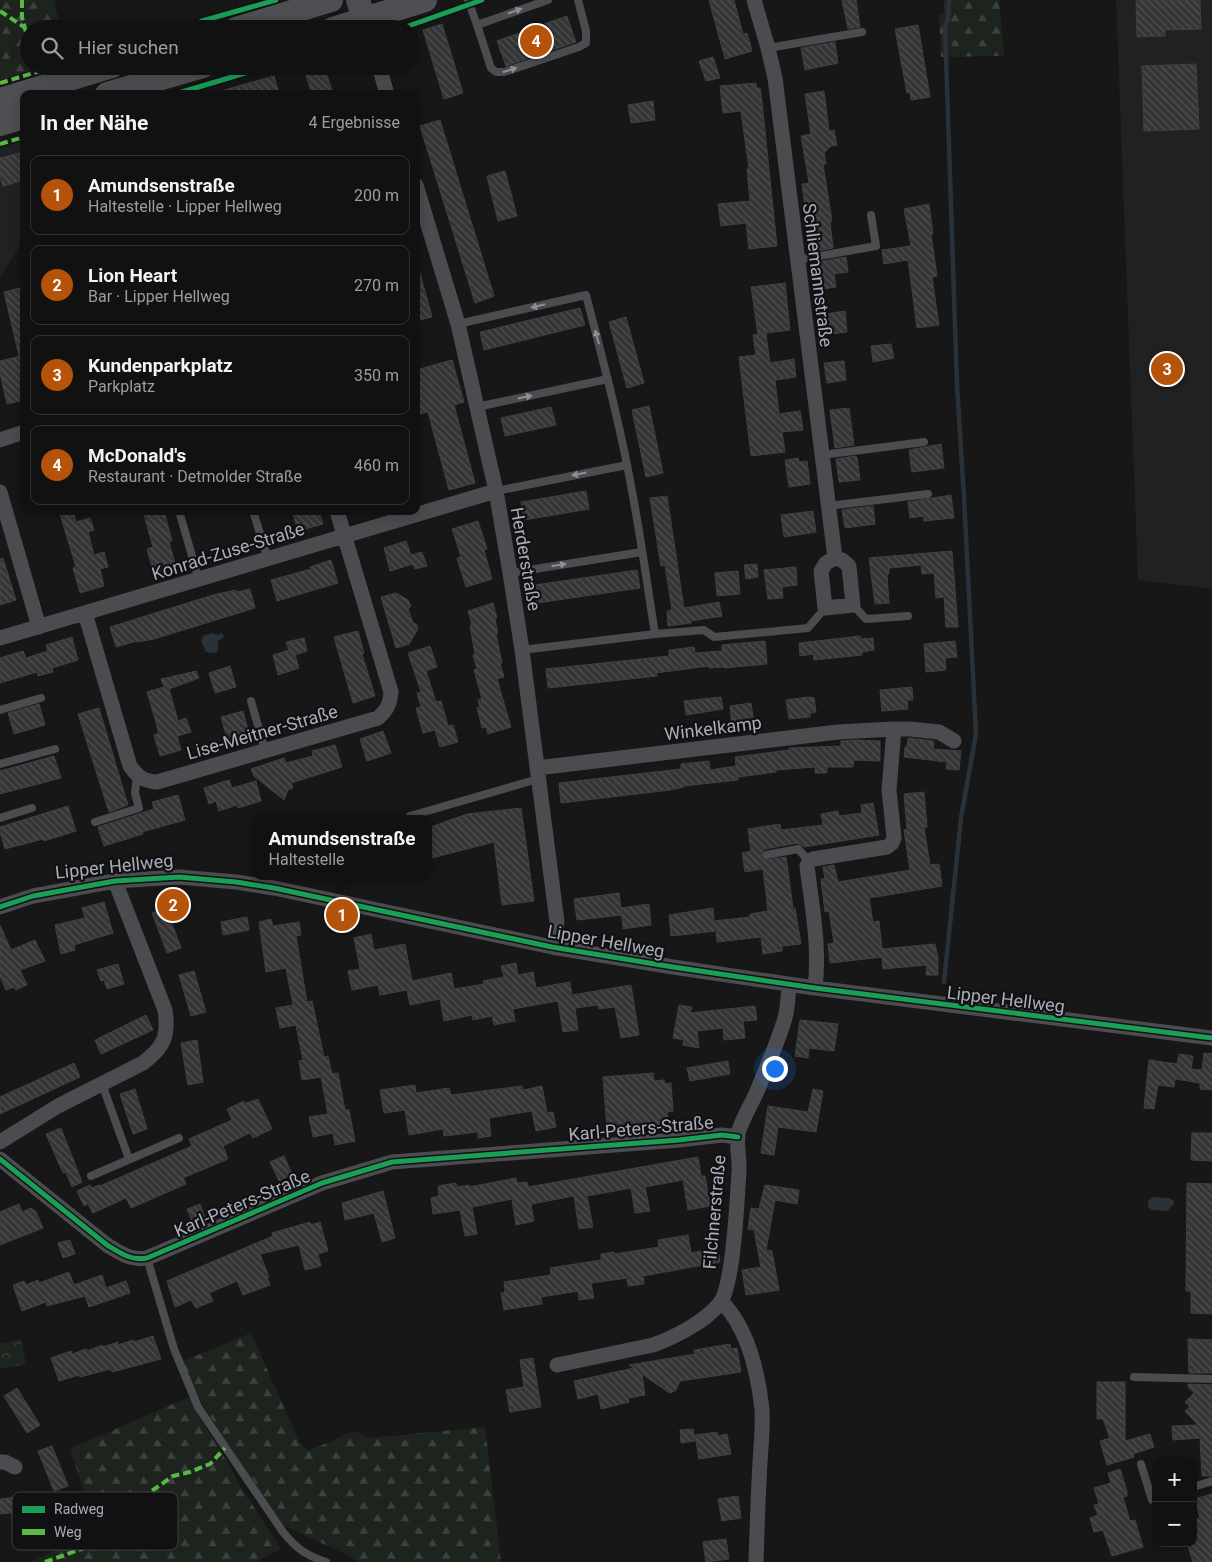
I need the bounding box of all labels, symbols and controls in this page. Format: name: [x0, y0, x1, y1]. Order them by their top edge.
one-way arrow: [507, 7, 522, 15]
search box: [20, 20, 420, 75]
pin: 4: [520, 22, 552, 60]
icon: search: [38, 34, 66, 62]
text: Hier suchen: [78, 36, 179, 59]
one-way arrow: [502, 66, 517, 74]
text: In der Nähe: [40, 111, 148, 135]
text: 4 Ergebnisse: [308, 113, 400, 132]
text: Amundsenstraße: [88, 174, 235, 197]
text: 1: [52, 186, 62, 205]
text: 200 m: [354, 186, 399, 205]
text: Haltestelle · Lipper Hellweg: [88, 197, 282, 216]
street label: Schliemannstraße: [799, 202, 837, 348]
text: Lion Heart: [88, 264, 177, 287]
text: 2: [52, 276, 62, 295]
text: 270 m: [354, 276, 399, 295]
text: Bar · Lipper Hellweg: [88, 287, 230, 306]
one-way arrow: [531, 302, 546, 310]
one-way arrow: [593, 329, 601, 344]
pin: 3: [1151, 350, 1183, 388]
text: Kundenparkplatz: [88, 354, 233, 377]
text: 3: [52, 366, 62, 385]
text: 350 m: [354, 366, 399, 385]
text: Parkplatz: [88, 377, 155, 396]
one-way arrow: [517, 393, 532, 401]
text: McDonald's: [88, 444, 186, 467]
text: 4: [52, 456, 62, 475]
text: 460 m: [354, 456, 399, 475]
text: Restaurant · Detmolder Straße: [88, 467, 302, 486]
one-way arrow: [570, 471, 586, 479]
street label: Herderstraße: [507, 505, 545, 613]
street label: Konrad-Zuse-Straße: [149, 518, 307, 584]
one-way arrow: [551, 561, 567, 569]
street label: Lise-Meitner-Straße: [184, 700, 340, 764]
street label: Winkelkamp: [663, 712, 763, 744]
popup: [252, 815, 432, 880]
text: Amundsenstraße: [269, 827, 415, 850]
street label: Lipper Hellweg: [54, 849, 174, 883]
text: Haltestelle: [269, 850, 345, 869]
pin: 2: [157, 886, 189, 924]
pin: 1: [326, 896, 358, 934]
street label: Lipper Hellweg: [546, 920, 666, 962]
street label: Lipper Hellweg: [946, 981, 1066, 1017]
your location: [762, 1056, 788, 1082]
street label: Karl-Peters-Straße: [568, 1111, 714, 1145]
street label: Filchnerstraße: [699, 1154, 729, 1270]
street label: Karl-Peters-Straße: [171, 1165, 313, 1241]
map controls: [1152, 1457, 1197, 1547]
button: +: [1152, 1457, 1197, 1502]
legend: [12, 1492, 178, 1550]
text: Radweg: [54, 1501, 104, 1517]
button: −: [1152, 1502, 1197, 1547]
text: Weg: [54, 1524, 82, 1540]

